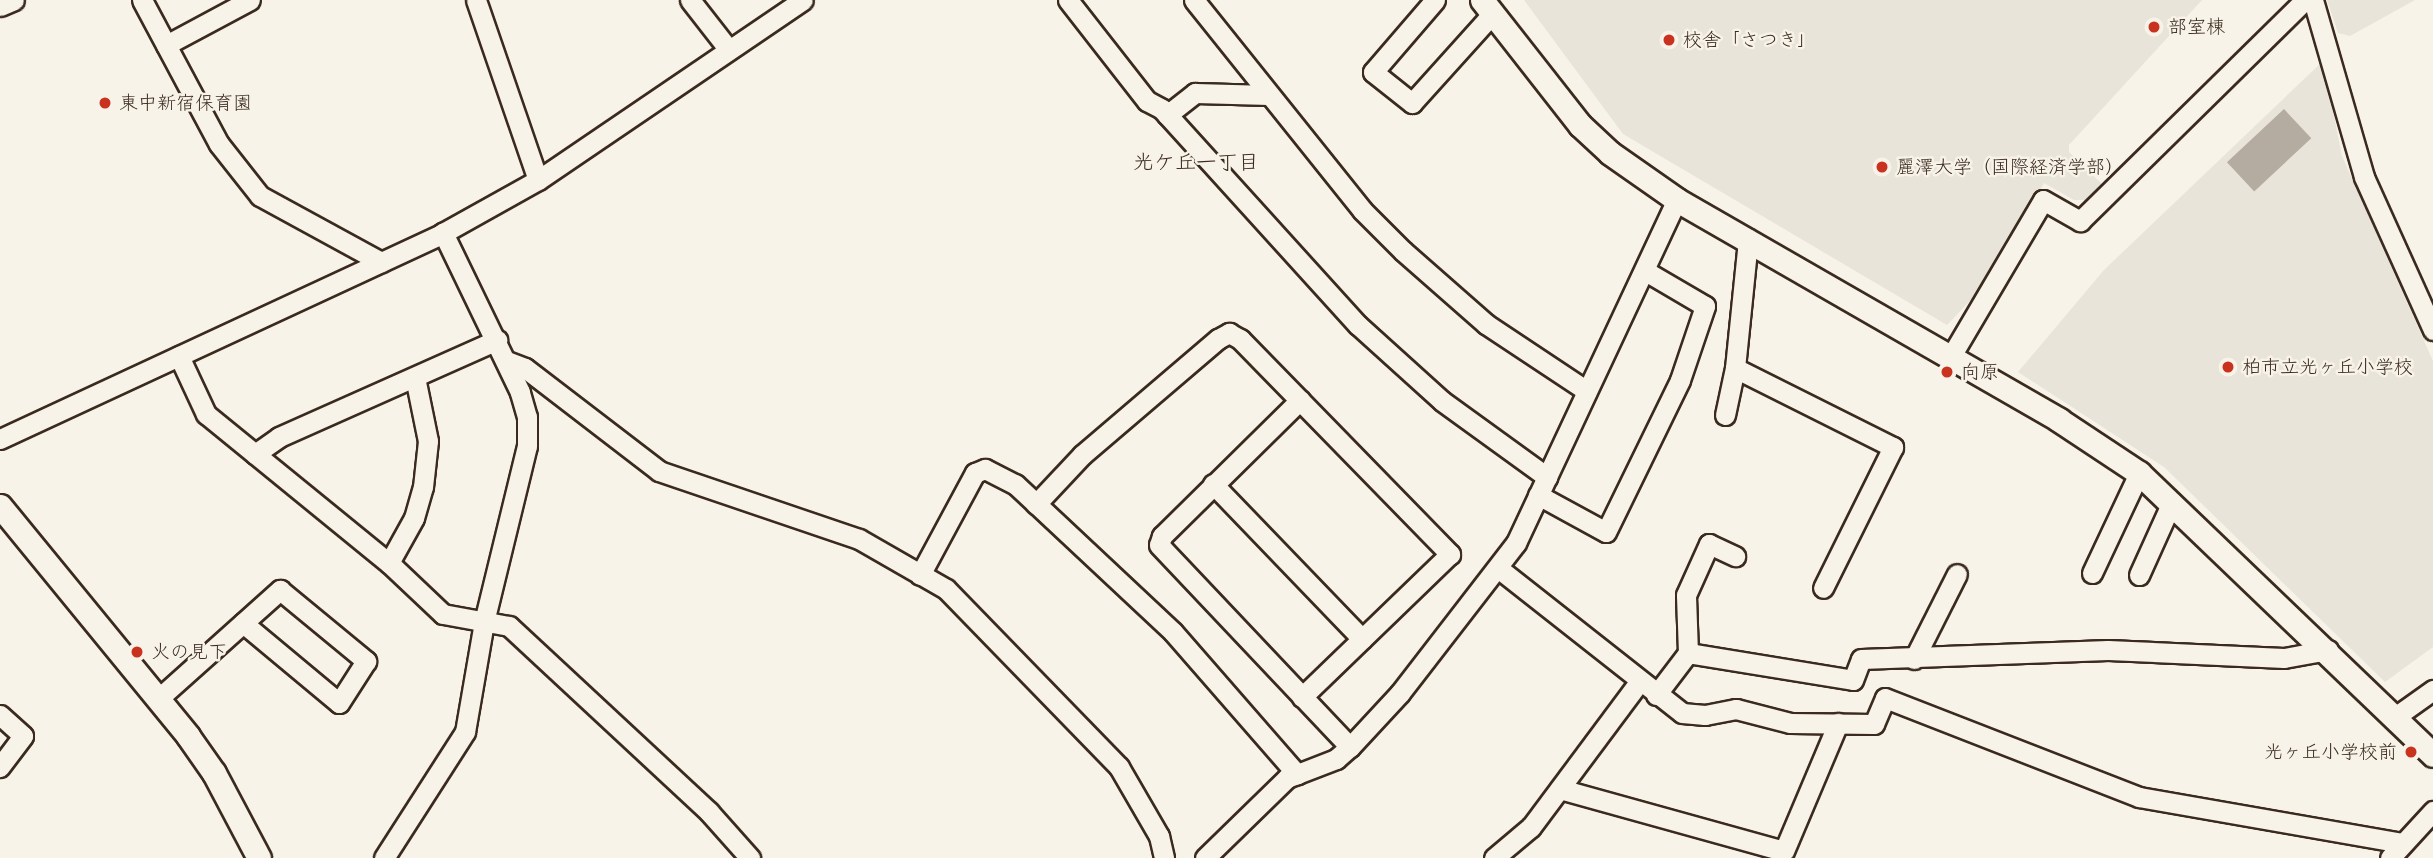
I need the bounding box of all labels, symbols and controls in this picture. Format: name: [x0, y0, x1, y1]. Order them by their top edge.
place label: 部室棟: [2168, 16, 2225, 38]
marker: 部室棟: [2146, 19, 2162, 35]
place label: 校舎「さつき」: [1683, 29, 1816, 51]
marker: 校舎「さつき」: [1661, 32, 1677, 48]
place label: 東中新宿保育園: [119, 92, 252, 114]
marker: 東中新宿保育園: [97, 95, 113, 111]
district label: 光ケ丘一丁目: [1133, 149, 1259, 175]
place label: 麗澤大学（国際経済学部）: [1896, 156, 2124, 178]
marker: 麗澤大学（国際経済学部）: [1874, 159, 1890, 175]
place label: 柏市立光ヶ丘小学校: [2242, 356, 2413, 378]
marker: 柏市立光ヶ丘小学校: [2220, 359, 2236, 375]
place label: 向原: [1961, 361, 1999, 383]
marker: 向原: [1939, 364, 1955, 380]
place label: 火の見下: [151, 641, 227, 663]
marker: 火の見下: [129, 644, 145, 660]
place label: 光ヶ丘小学校前: [2264, 741, 2397, 763]
marker: 光ヶ丘小学校前: [2403, 744, 2419, 760]

